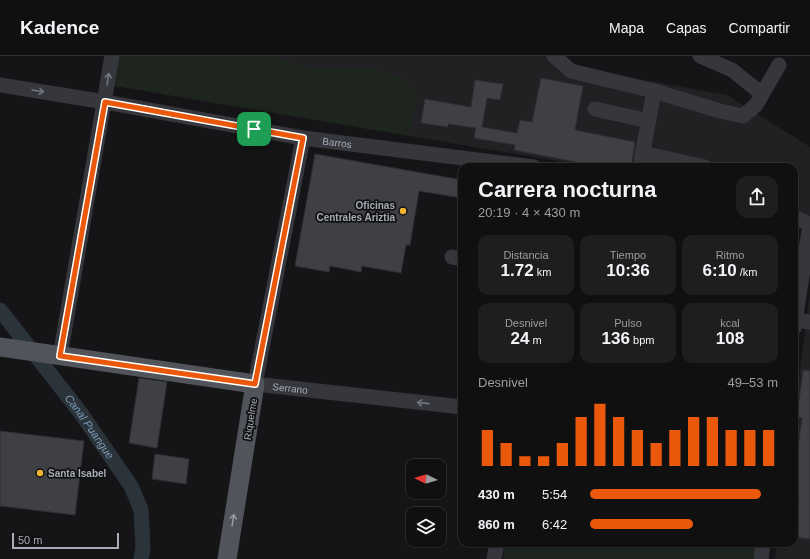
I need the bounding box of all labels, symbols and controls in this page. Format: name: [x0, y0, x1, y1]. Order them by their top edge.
text: Kadence: [20, 17, 99, 38]
text: Mapa: [609, 20, 644, 36]
text: Capas: [666, 20, 707, 36]
text: Compartir: [729, 20, 790, 36]
one-way arrow: [105, 73, 113, 86]
one-way arrow: [32, 87, 45, 95]
pin: [237, 112, 271, 146]
icon: arrive: [243, 118, 265, 140]
street label: Barros: [322, 135, 352, 150]
button: share: [736, 176, 778, 218]
text: Carrera nocturna: [478, 177, 657, 202]
place label: Oficinas Centrales Ariztia: [316, 200, 395, 223]
text: 20:19 · 4 × 430 m: [478, 205, 580, 220]
marker: Oficinas Centrales Ariztia: [398, 206, 408, 216]
text: Distancia: [503, 249, 549, 261]
text: Tiempo: [610, 249, 646, 261]
text: Ritmo: [716, 249, 744, 261]
text: 1.72: [501, 261, 534, 280]
text: 10:36: [606, 261, 650, 280]
text: 6:10: [703, 261, 737, 280]
text: km: [534, 266, 551, 278]
text: /km: [737, 266, 757, 278]
text: Desnivel: [505, 317, 547, 329]
text: Pulso: [614, 317, 642, 329]
text: kcal: [720, 317, 740, 329]
text: 24: [510, 329, 529, 348]
text: 136: [602, 329, 630, 348]
text: 108: [716, 329, 744, 348]
text: m: [529, 334, 542, 346]
text: bpm: [630, 334, 654, 346]
text: Desnivel: [478, 375, 528, 390]
text: 49–53 m: [727, 375, 778, 390]
street label: Serrano: [272, 381, 309, 396]
water label: Canal Puangue: [63, 392, 116, 461]
street label: Riquelme: [242, 397, 259, 441]
one-way arrow: [417, 399, 430, 407]
north arrow: [406, 459, 446, 499]
map controls: [406, 459, 446, 547]
marker: Santa Isabel: [35, 468, 45, 478]
place label: Santa Isabel: [48, 468, 107, 479]
text: 430 m: [478, 487, 515, 502]
text: 5:54: [542, 487, 567, 502]
button: layers: [406, 507, 446, 547]
one-way arrow: [229, 514, 237, 527]
text: 860 m: [478, 517, 515, 532]
text: 6:42: [542, 517, 567, 532]
scale bar: [12, 531, 119, 550]
text: 50 m: [18, 534, 42, 546]

